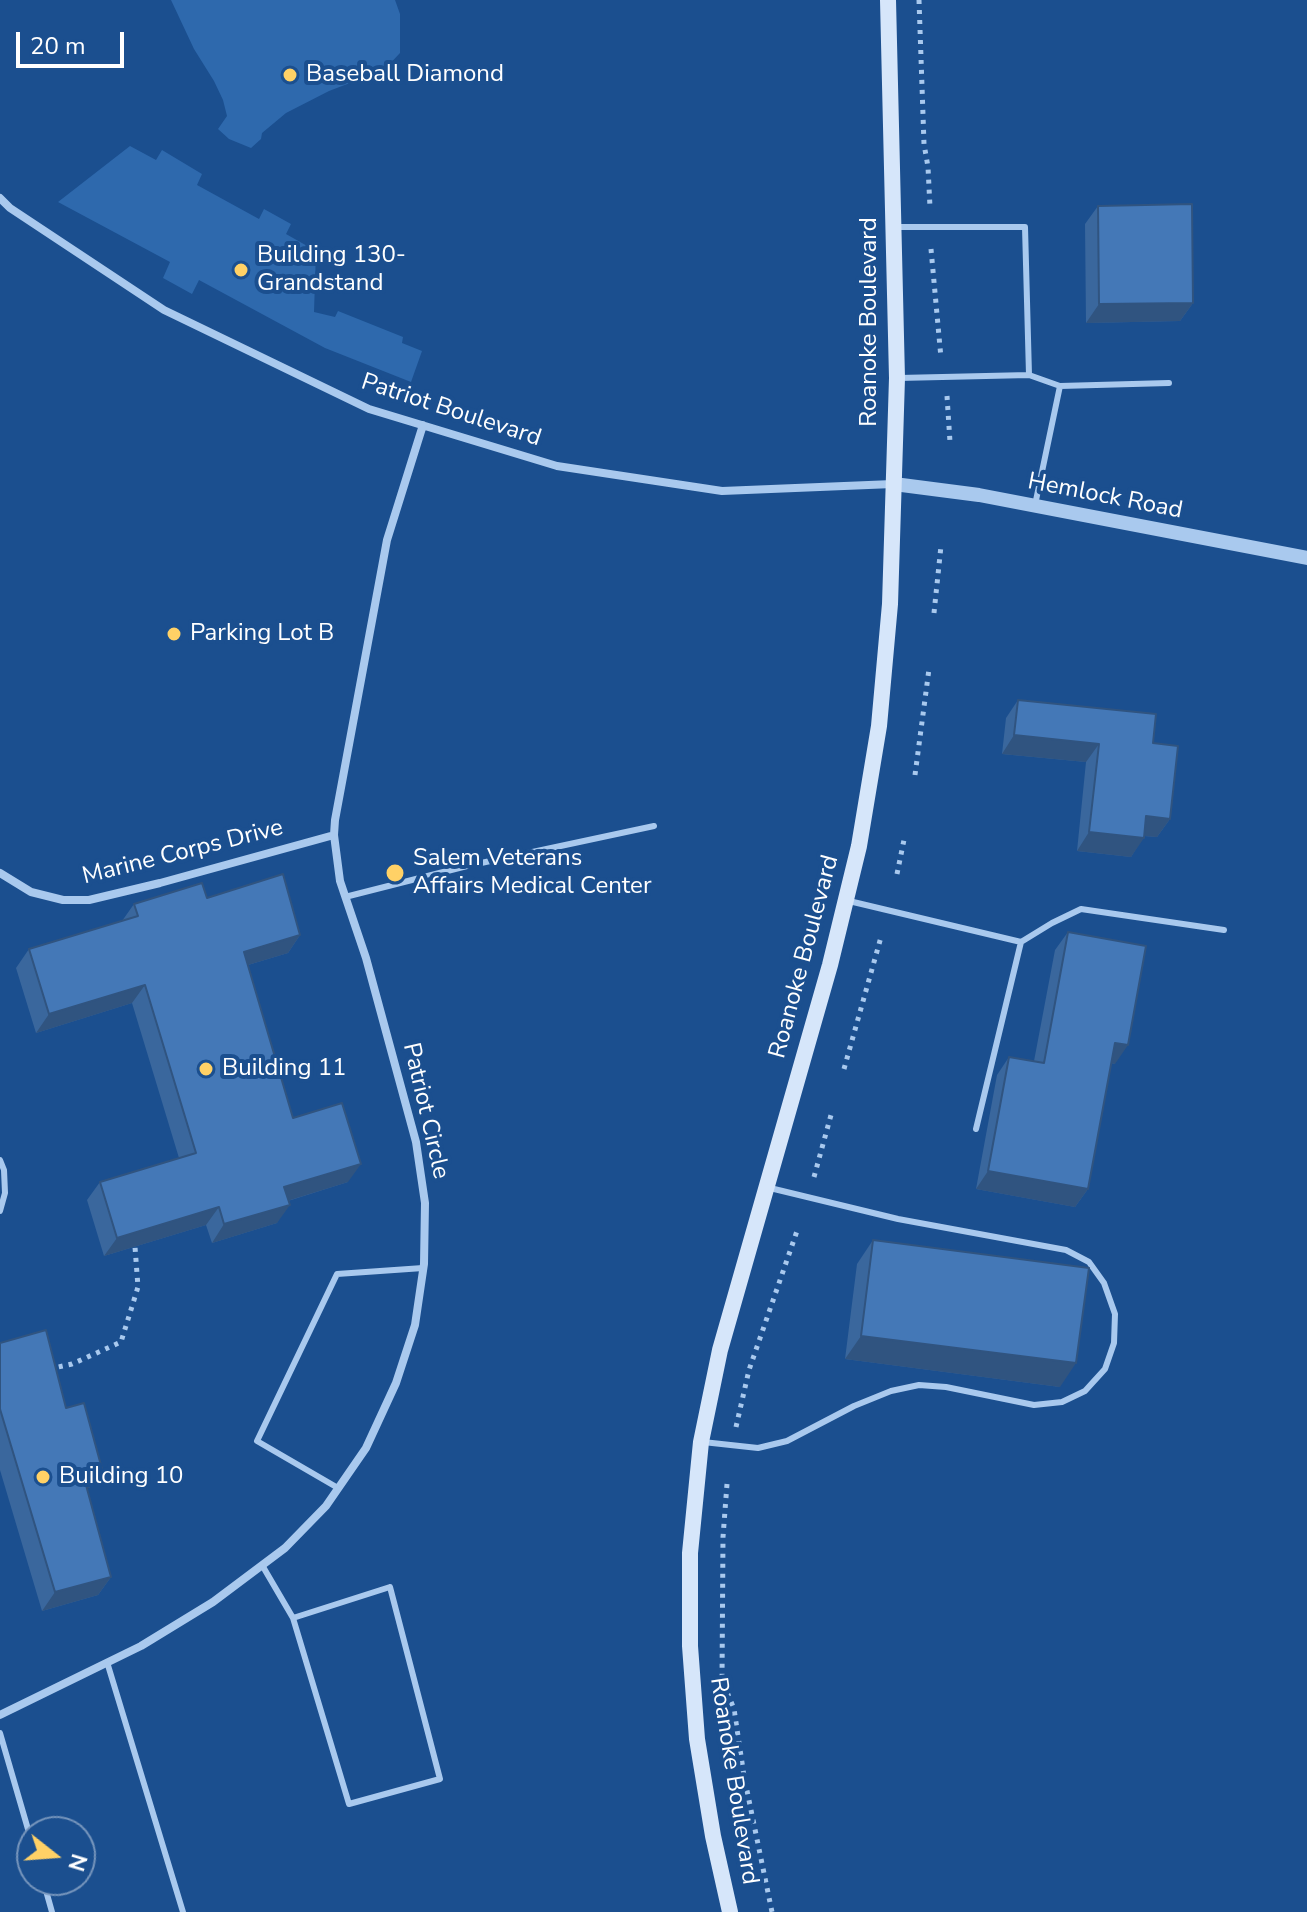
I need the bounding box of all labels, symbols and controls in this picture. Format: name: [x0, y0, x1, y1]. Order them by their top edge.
scale bar: [20, 16, 128, 66]
text: 20 m: [30, 30, 86, 62]
place label: Baseball Diamond: [306, 61, 504, 89]
marker: Baseball Diamond: [281, 66, 299, 84]
street label: Roanoke Boulevard: [856, 217, 884, 427]
place label: Building 130- Grandstand: [257, 242, 406, 298]
marker: Building 130- Grandstand: [232, 261, 250, 279]
street label: Patriot Boulevard: [357, 368, 545, 454]
street label: Hemlock Road: [1025, 468, 1185, 526]
place label: Parking Lot B: [190, 620, 334, 648]
marker: Parking Lot B: [165, 625, 183, 643]
street label: Marine Corps Drive: [80, 814, 286, 892]
place label: Salem Veterans Affairs Medical Center: [413, 845, 651, 901]
street label: Roanoke Boulevard: [764, 852, 846, 1062]
marker: Salem Veterans Affairs Medical Center: [384, 862, 406, 884]
street label: Patriot Circle: [395, 1040, 455, 1182]
place label: Building 11: [222, 1055, 346, 1083]
marker: Building 11: [197, 1060, 215, 1078]
place label: Building 10: [59, 1463, 183, 1491]
marker: Building 10: [34, 1468, 52, 1486]
street label: Roanoke Boulevard: [702, 1675, 764, 1887]
north arrow: [16, 1816, 96, 1896]
text: N: [60, 1850, 94, 1875]

